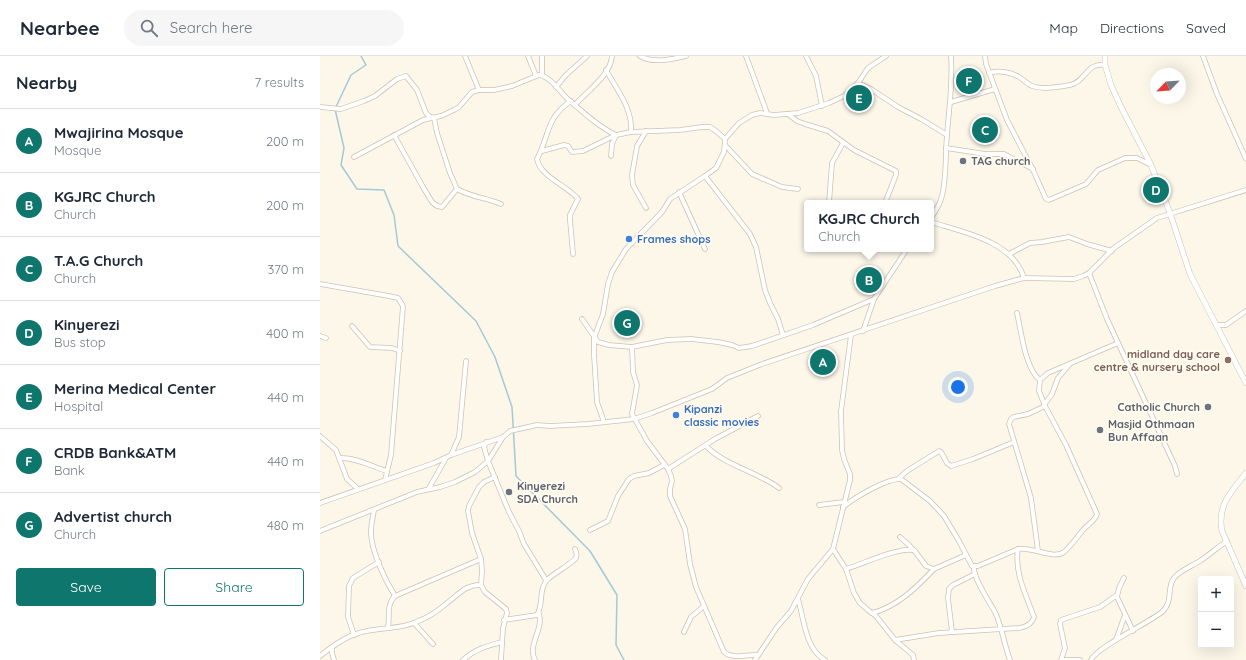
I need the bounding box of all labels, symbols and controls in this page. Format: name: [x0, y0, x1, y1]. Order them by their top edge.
search box: [124, 10, 404, 46]
text: Nearbee: [20, 16, 100, 40]
icon: search: [138, 17, 160, 39]
text: Search here: [170, 18, 253, 37]
text: Map: [1049, 19, 1078, 37]
text: Directions: [1100, 19, 1164, 37]
text: Saved: [1186, 19, 1226, 37]
pin: F: [956, 66, 982, 96]
north arrow: [1150, 68, 1186, 104]
text: Nearby: [16, 72, 77, 93]
text: 7 results: [255, 74, 304, 90]
pin: E: [846, 83, 872, 113]
pin: C: [972, 115, 998, 145]
text: Mwajirina Mosque: [54, 123, 184, 142]
text: A: [25, 133, 33, 149]
text: 200 m: [266, 133, 304, 149]
text: Mosque: [54, 142, 101, 158]
place label: TAG church: [971, 154, 1030, 168]
marker: TAG church: [958, 156, 968, 166]
pin: D: [1143, 175, 1169, 205]
text: KGJRC Church: [54, 187, 156, 206]
text: B: [25, 197, 33, 213]
text: 200 m: [266, 197, 304, 213]
popup: [804, 200, 934, 252]
text: Church: [54, 206, 96, 222]
text: KGJRC Church: [818, 209, 920, 228]
text: Church: [818, 228, 860, 244]
place label: Frames shops: [637, 232, 710, 246]
marker: Frames shops: [624, 234, 634, 244]
text: T.A.G Church: [54, 251, 143, 270]
text: C: [25, 261, 33, 277]
text: 370 m: [267, 261, 304, 277]
pin: B: [856, 265, 882, 295]
text: Church: [54, 270, 96, 286]
pin: G: [614, 308, 640, 338]
text: Kinyerezi: [54, 315, 120, 334]
text: D: [24, 325, 34, 341]
text: 400 m: [266, 325, 304, 341]
text: Bus stop: [54, 334, 106, 350]
pin: A: [810, 347, 836, 377]
place label: midland day care centre & nursery school: [1094, 347, 1221, 374]
marker: midland day care centre & nursery school: [1223, 355, 1233, 365]
your location: [948, 377, 968, 397]
text: Merina Medical Center: [54, 379, 216, 398]
text: E: [25, 389, 33, 405]
text: 440 m: [267, 389, 304, 405]
text: Hospital: [54, 398, 103, 414]
place label: Catholic Church: [1118, 400, 1200, 414]
place label: Kipanzi classic movies: [684, 402, 759, 429]
marker: Catholic Church: [1203, 402, 1213, 412]
marker: Kipanzi classic movies: [671, 410, 681, 420]
place label: Masjid Othmaan Bun Affaan: [1108, 417, 1195, 444]
marker: Masjid Othmaan Bun Affaan: [1095, 425, 1105, 435]
text: CRDB Bank&ATM: [54, 443, 176, 462]
text: F: [25, 453, 33, 469]
text: 440 m: [267, 453, 304, 469]
text: Bank: [54, 462, 85, 478]
place label: Kinyerezi SDA Church: [517, 479, 578, 506]
marker: Kinyerezi SDA Church: [504, 487, 514, 497]
text: Advertist church: [54, 507, 172, 526]
text: G: [24, 517, 34, 533]
text: 480 m: [267, 517, 304, 533]
text: Church: [54, 526, 96, 542]
button: Save: [16, 568, 156, 606]
button: Share: [164, 568, 304, 606]
map controls: [1198, 576, 1234, 648]
button: +: [1198, 576, 1234, 612]
button: −: [1198, 612, 1234, 648]

